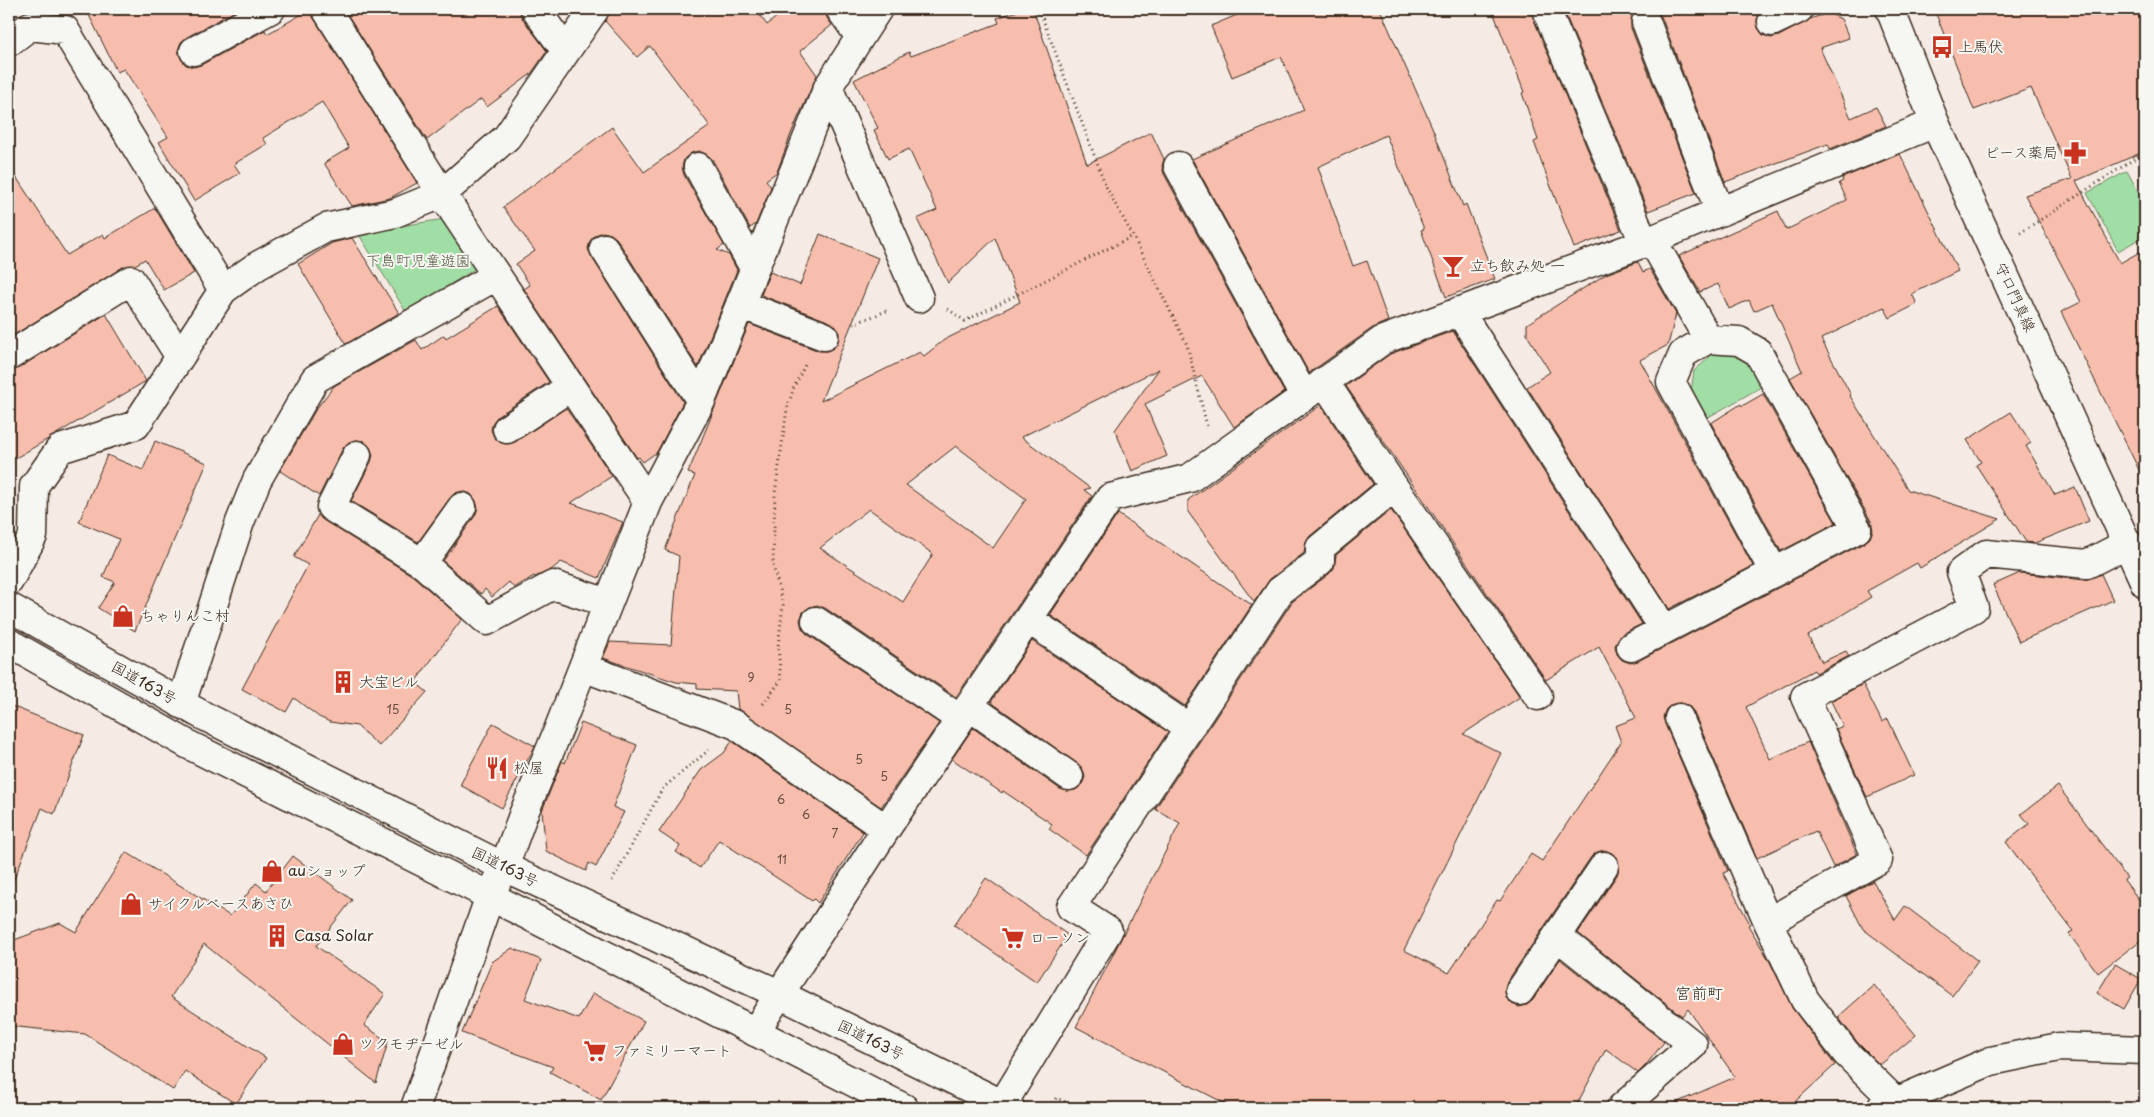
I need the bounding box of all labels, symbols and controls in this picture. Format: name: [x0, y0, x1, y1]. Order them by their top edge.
bus stop icon: 上馬伏: [1929, 34, 1955, 60]
place label: 上馬伏: [1958, 34, 2003, 57]
place label: ピース薬局: [1985, 140, 2058, 163]
pharmacy icon: ピース薬局: [2062, 140, 2088, 166]
park label: 下島町児童遊園: [365, 248, 471, 271]
bar icon: 立ち飲み処 一: [1440, 253, 1466, 279]
place label: 立ち飲み処 一: [1470, 253, 1565, 276]
street label: 守口門真線: [1990, 258, 2043, 335]
shop icon: ちゃりんこ村: [110, 603, 136, 629]
place label: ちゃりんこ村: [140, 603, 230, 626]
street label: 国道163号: [108, 654, 182, 709]
house number: 9: [747, 668, 755, 686]
building icon: 大宝ビル: [330, 669, 356, 695]
place label: 大宝ビル: [359, 669, 419, 692]
house number: 15: [386, 700, 400, 718]
house number: 5: [784, 700, 792, 718]
house number: 5: [855, 750, 863, 768]
restaurant icon: 松屋: [484, 755, 510, 781]
place label: 松屋: [514, 755, 544, 778]
house number: 5: [880, 767, 888, 785]
house number: 6: [777, 790, 785, 808]
house number: 6: [802, 805, 810, 823]
house number: 7: [832, 824, 839, 842]
street label: 国道163号: [468, 839, 543, 892]
house number: 11: [777, 850, 787, 868]
shop icon: auショップ: [259, 858, 285, 884]
place label: auショップ: [288, 858, 365, 881]
shop icon: サイクルベースあさひ: [118, 891, 144, 917]
place label: サイクルベースあさひ: [148, 891, 294, 914]
building icon: Casa Solar: [264, 923, 290, 949]
place label: Casa Solar: [294, 923, 374, 946]
supermarket icon: ローソン: [1000, 925, 1026, 951]
place label: ローソン: [1030, 925, 1090, 948]
district label: 宮前町: [1675, 980, 1723, 1004]
street label: 国道163号: [834, 1012, 909, 1065]
shop icon: ツクモヂーゼル: [330, 1031, 356, 1057]
place label: ツクモヂーゼル: [359, 1031, 464, 1054]
supermarket icon: ファミリーマート: [582, 1038, 608, 1064]
place label: ファミリーマート: [612, 1038, 732, 1061]

